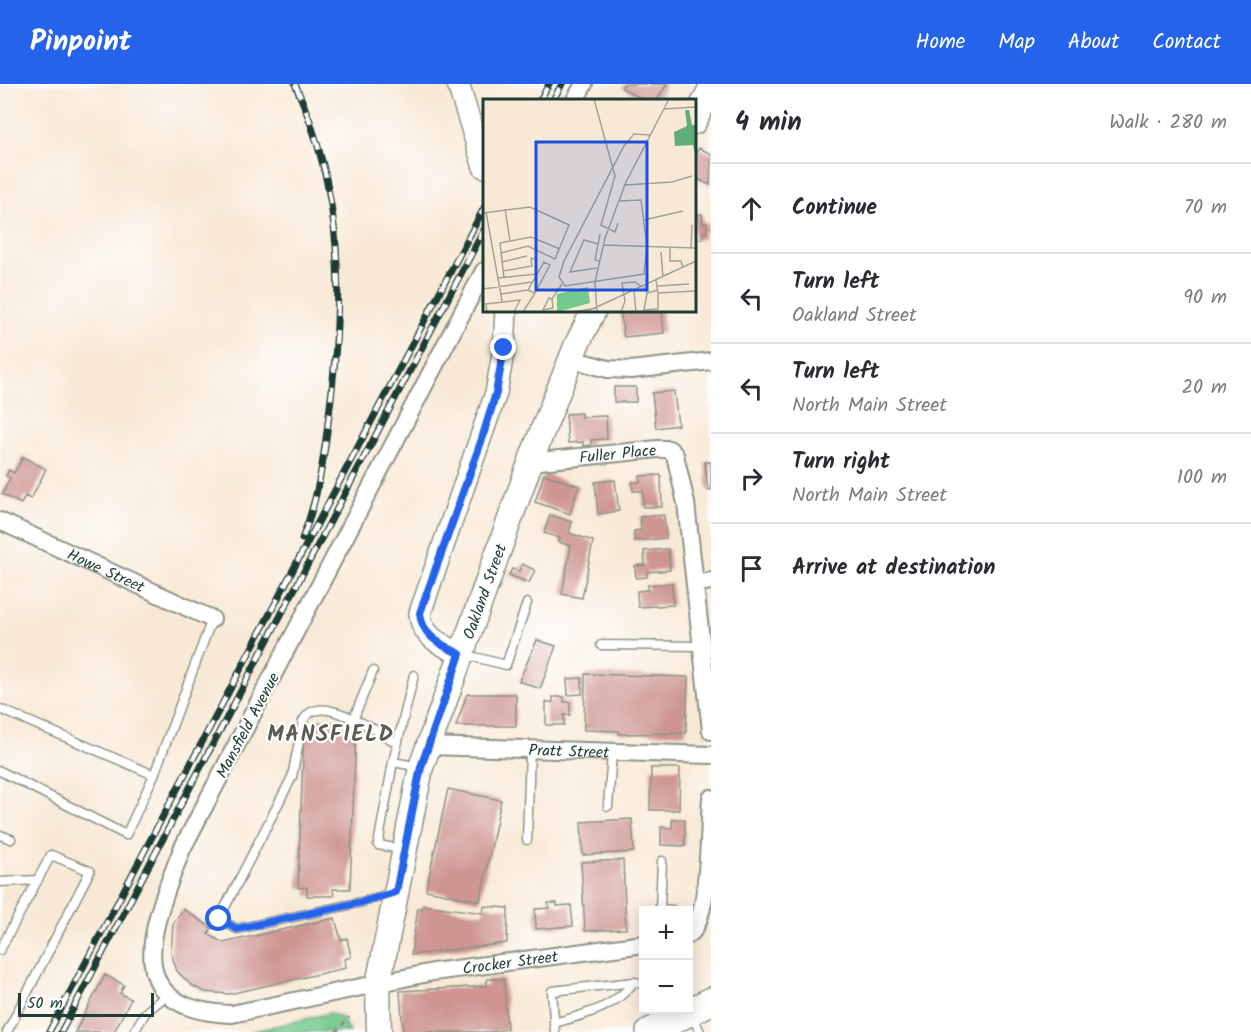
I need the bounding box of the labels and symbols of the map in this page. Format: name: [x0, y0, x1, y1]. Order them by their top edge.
inset map: [483, 99, 696, 312]
route end: [490, 334, 516, 360]
street label: Fuller Place: [578, 438, 657, 471]
street label: Oakland Street: [457, 540, 514, 643]
street label: Howe Street: [63, 543, 149, 601]
street label: Mansfield Avenue: [210, 668, 287, 783]
district label: MANSFIELD: [267, 718, 395, 753]
street label: Pratt Street: [528, 738, 611, 766]
route start: [205, 905, 231, 931]
street label: Crocker Street: [461, 944, 560, 982]
scale bar: [18, 990, 154, 1018]

